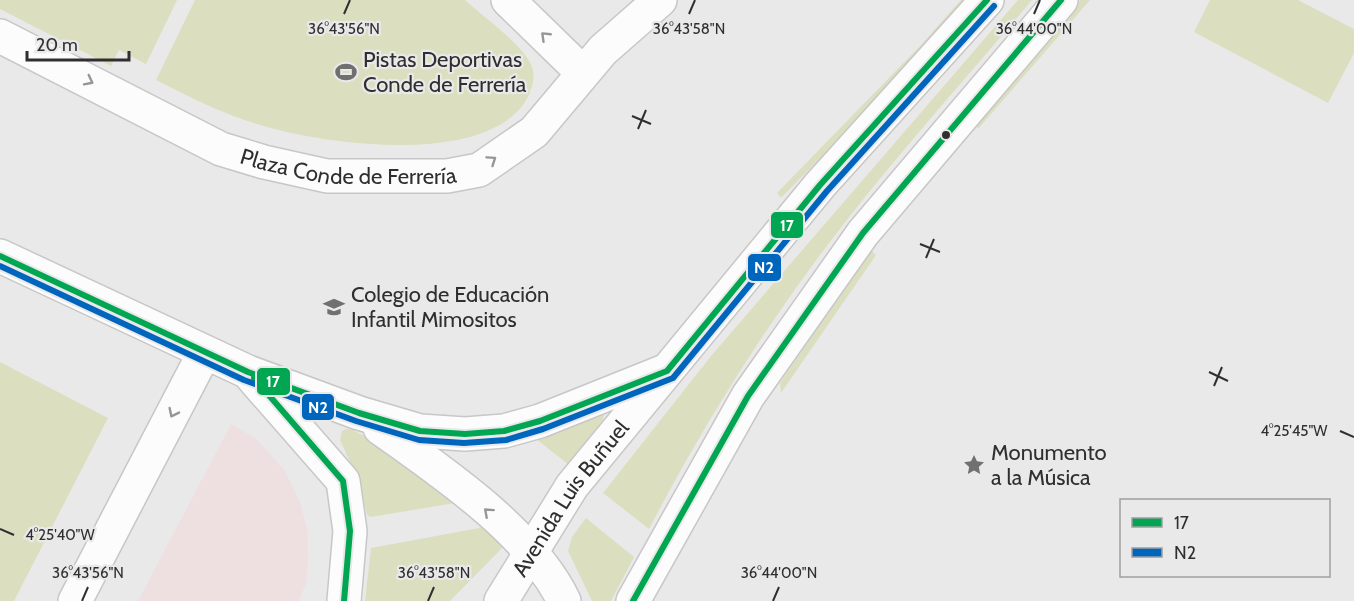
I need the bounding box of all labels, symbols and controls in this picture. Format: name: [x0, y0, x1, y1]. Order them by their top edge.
text: 36°43'56"N: [308, 20, 380, 38]
text: 36°43'58"N: [653, 20, 725, 38]
text: 36°44'00"N: [996, 20, 1072, 38]
scale bar: [27, 24, 129, 62]
one-way arrow: [541, 33, 552, 44]
text: 20 m: [36, 34, 78, 56]
place label: Pistas Deportivas Conde de Ferrería: [363, 46, 527, 98]
sports icon: Pistas Deportivas Conde de Ferrería: [334, 60, 358, 84]
one-way arrow: [83, 74, 94, 86]
unlabelled marker: [940, 129, 952, 141]
street label: Plaza Conde de Ferrería: [237, 143, 459, 190]
one-way arrow: [486, 156, 497, 167]
line badge: 17: [770, 211, 804, 239]
text: 17: [780, 216, 795, 235]
line badge: N2: [747, 253, 782, 282]
text: N2: [754, 258, 774, 277]
place label: Colegio de Educación Infantil Mimositos: [351, 281, 549, 333]
school or university icon: Colegio de Educación Infantil Mimositos: [322, 295, 346, 319]
line badge: 17: [256, 367, 291, 396]
text: 17: [266, 372, 281, 391]
line badge: N2: [301, 393, 335, 421]
text: N2: [308, 398, 328, 417]
one-way arrow: [169, 406, 181, 417]
street label: Avenida Luis Buñuel: [506, 414, 635, 582]
text: 4°25'45"W: [1261, 422, 1328, 440]
place label: Monumento a la Música: [991, 439, 1107, 491]
place icon: Monumento a la Música: [962, 453, 986, 477]
legend: [1120, 499, 1330, 577]
one-way arrow: [484, 508, 495, 519]
text: 17: [1174, 512, 1189, 534]
text: 4°25'40"W: [25, 526, 95, 544]
text: N2: [1174, 542, 1196, 564]
text: 36°43'56"N: [52, 564, 124, 582]
text: 36°43'58"N: [398, 564, 470, 582]
text: 36°44'00"N: [741, 564, 817, 582]

